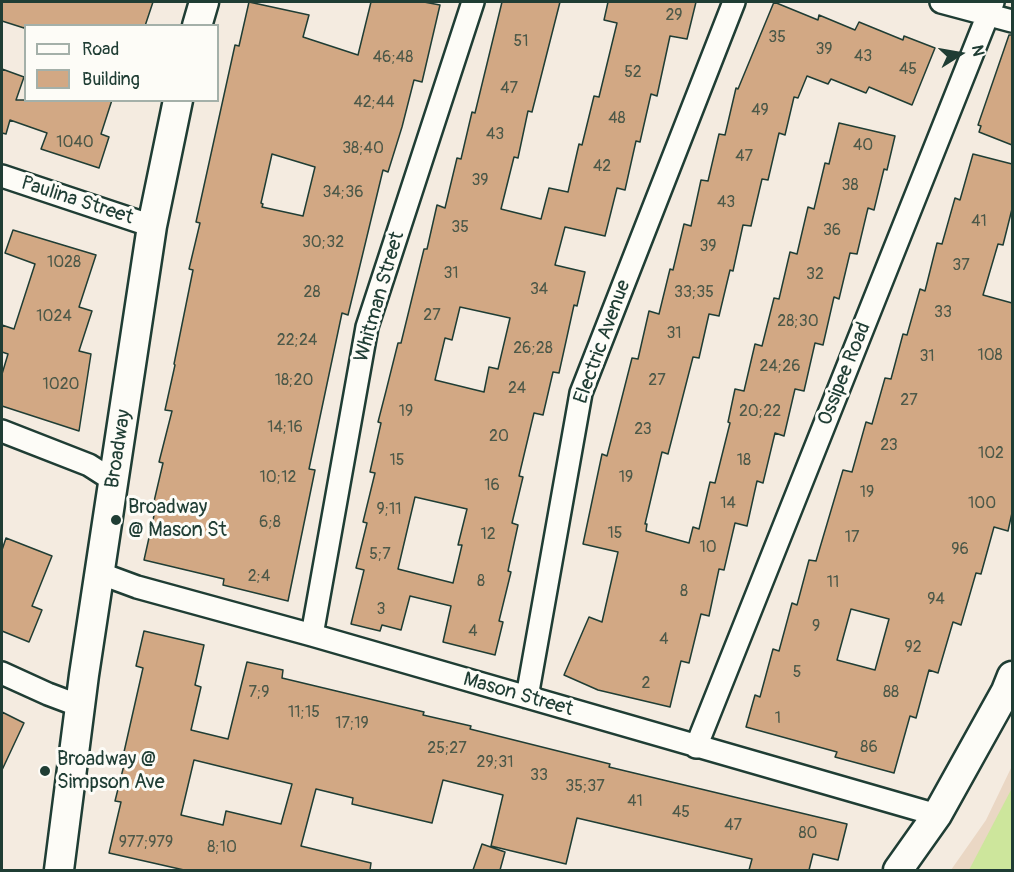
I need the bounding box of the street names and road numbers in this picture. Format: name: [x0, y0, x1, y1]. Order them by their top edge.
street label: Paulina Street: [18, 172, 136, 230]
street label: Whitman Street: [350, 229, 410, 365]
street label: Electric Avenue: [570, 277, 636, 407]
street label: Ossipee Road: [813, 319, 877, 429]
street label: Broadway: [101, 408, 137, 490]
street label: Mason Street: [460, 668, 576, 722]

